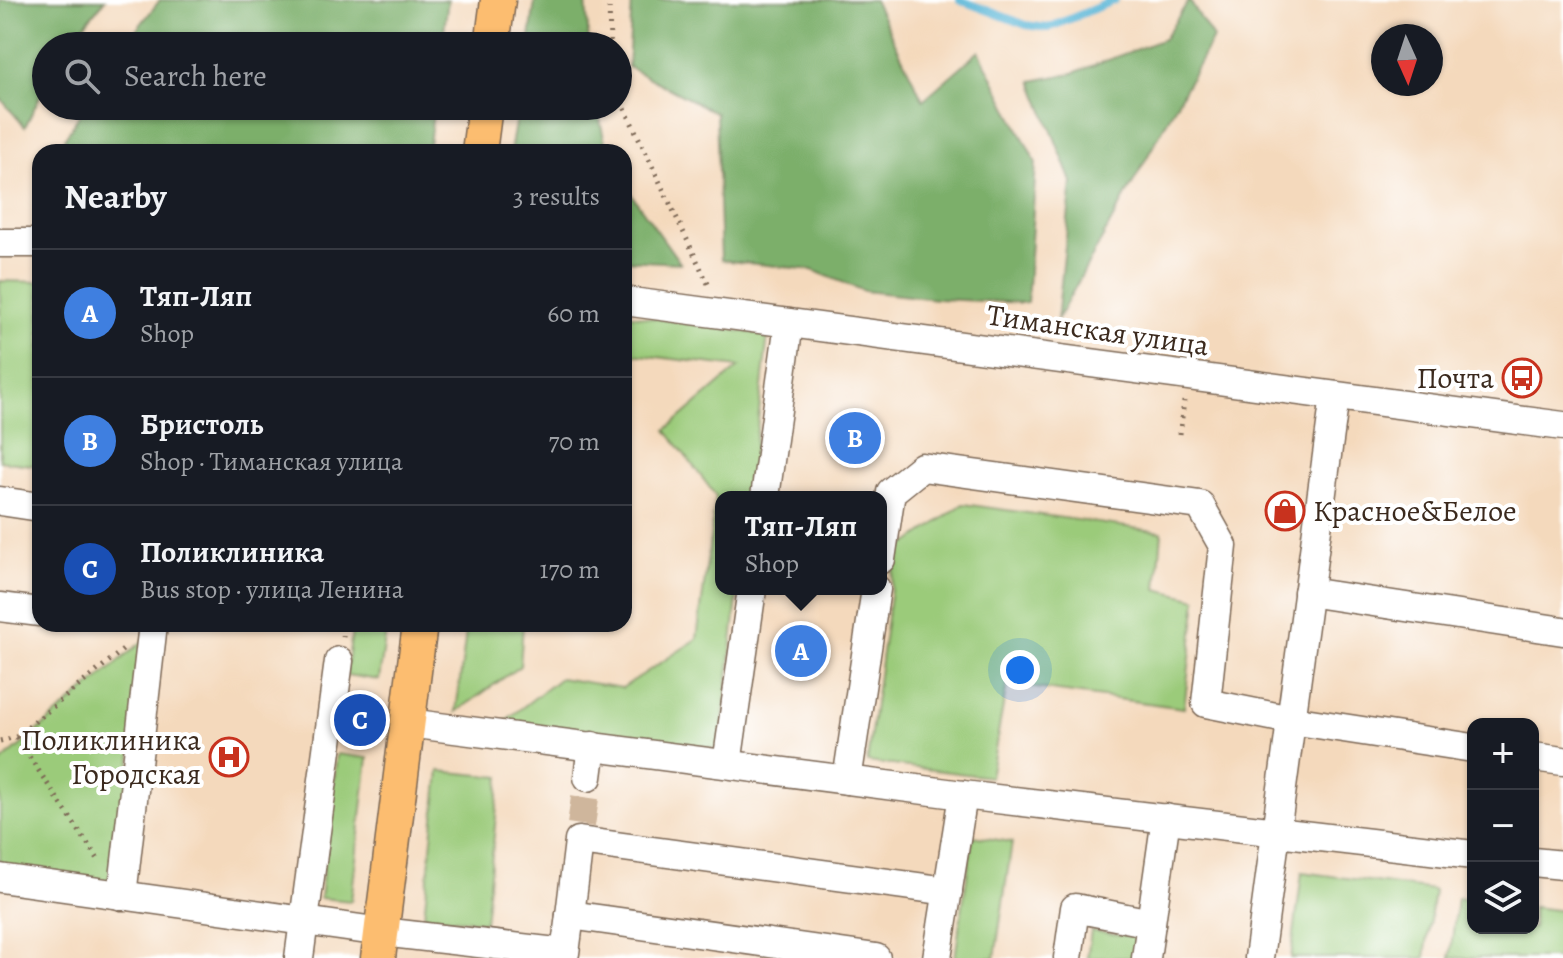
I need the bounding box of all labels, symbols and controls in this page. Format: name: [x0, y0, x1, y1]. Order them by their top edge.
north arrow: [1371, 24, 1443, 96]
search box: [32, 32, 632, 120]
icon: search: [60, 54, 104, 98]
text: Search here: [124, 56, 267, 96]
text: Nearby: [64, 173, 167, 220]
text: 3 results: [513, 179, 600, 214]
text: Тяп-Ляп: [140, 276, 252, 316]
street label: Тиманская улица: [985, 295, 1211, 365]
text: A: [82, 296, 98, 331]
text: 60 m: [547, 296, 600, 331]
text: Shop: [140, 316, 194, 351]
bus stop icon: Почта: [1501, 357, 1543, 399]
place label: Почта: [1417, 358, 1494, 398]
text: Бристоль: [140, 404, 263, 444]
pin: B: [829, 408, 881, 468]
text: B: [82, 424, 98, 459]
text: 70 m: [548, 424, 600, 459]
text: Shop · Тиманская улица: [140, 444, 403, 479]
shop icon: Красное&Белое: [1264, 490, 1306, 532]
popup: [715, 491, 887, 595]
place label: Красное&Белое: [1313, 491, 1517, 531]
text: Тяп-Ляп: [745, 506, 857, 546]
text: Поликлиника: [140, 532, 324, 572]
text: Shop: [745, 546, 799, 581]
text: C: [82, 552, 98, 587]
text: 170 m: [540, 552, 600, 587]
text: Bus stop · улица Ленина: [140, 572, 404, 607]
pin: A: [775, 621, 827, 681]
your location: [1000, 650, 1040, 690]
pin: C: [334, 690, 386, 750]
map controls: [1467, 718, 1539, 934]
button: +: [1467, 718, 1539, 790]
place label: Поликлиника Городская: [21, 720, 201, 794]
hospital icon: Поликлиника Городская: [208, 736, 250, 778]
button: −: [1467, 790, 1539, 862]
button: layers: [1467, 862, 1539, 934]

